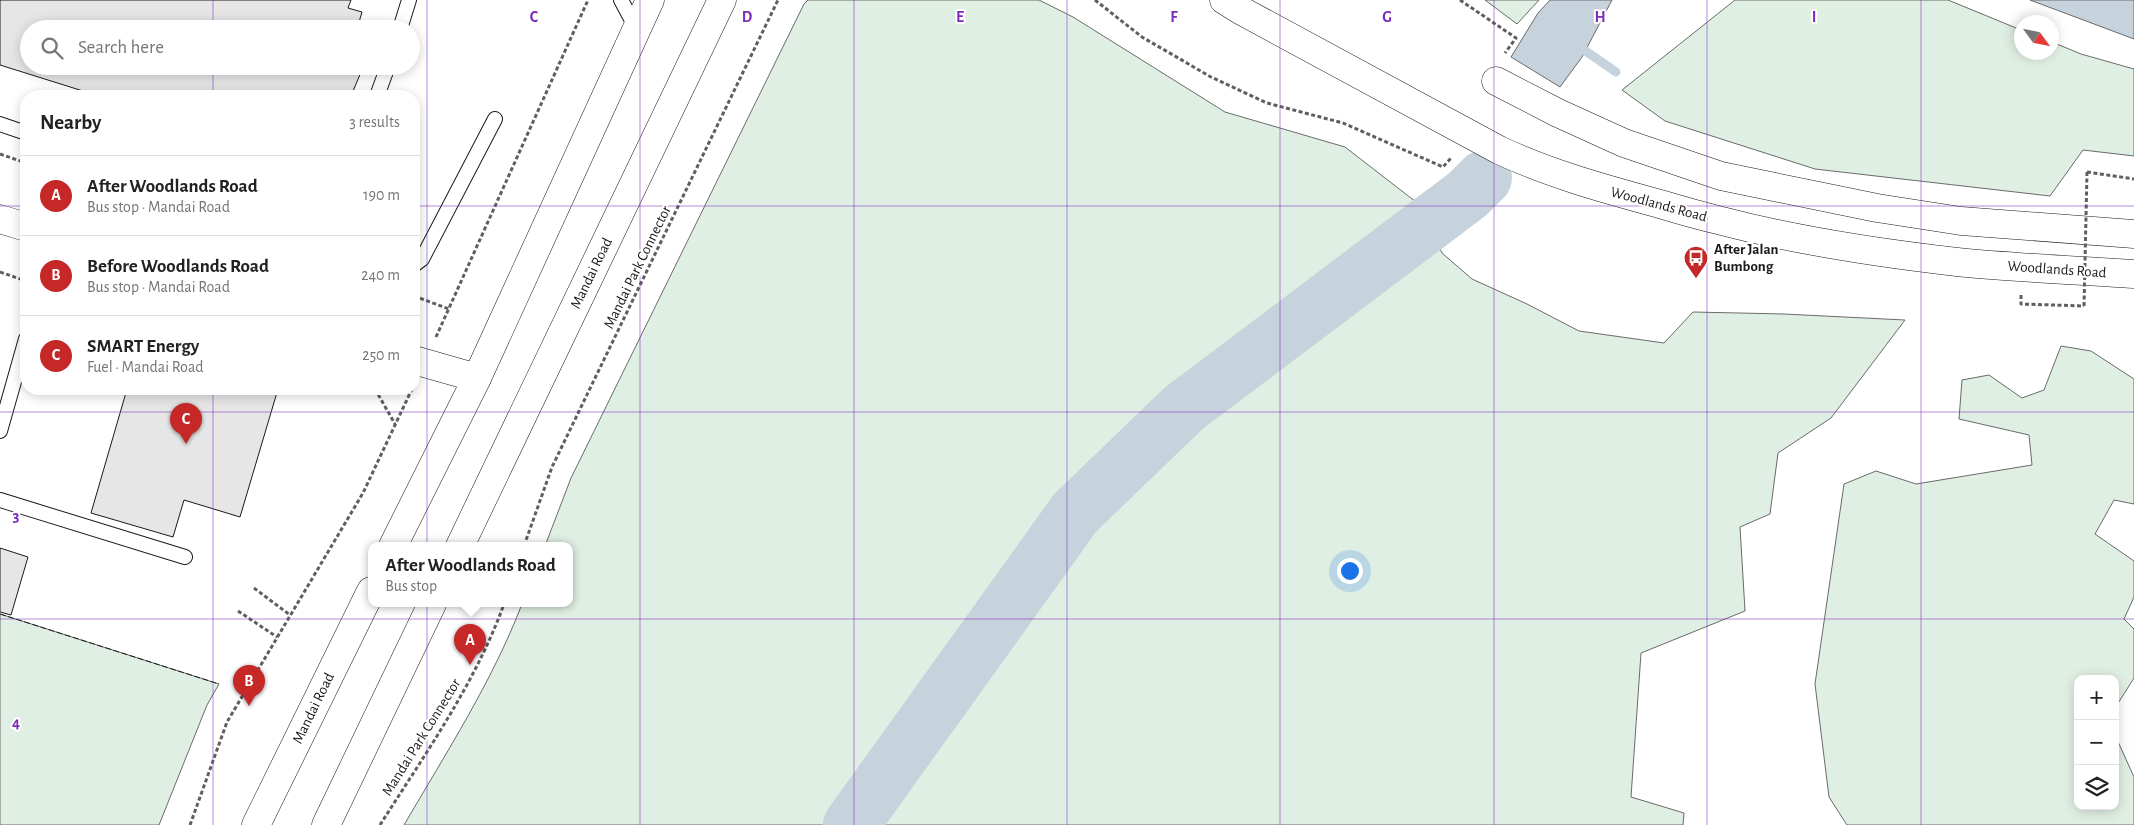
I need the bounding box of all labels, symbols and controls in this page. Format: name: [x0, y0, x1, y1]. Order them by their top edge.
text: C: [530, 9, 539, 25]
text: D: [742, 9, 753, 25]
text: E: [956, 9, 964, 25]
text: F: [1170, 9, 1178, 25]
text: G: [1382, 9, 1392, 25]
text: H: [1594, 9, 1606, 25]
text: I: [1812, 9, 1816, 25]
north arrow: [2014, 15, 2059, 60]
search box: [20, 20, 420, 75]
icon: search: [38, 34, 66, 62]
text: Search here: [78, 38, 164, 57]
text: Nearby: [40, 112, 101, 133]
text: 3 results: [349, 114, 400, 130]
text: After Woodlands Road: [87, 177, 258, 196]
street label: Woodlands Road: [1609, 184, 1709, 225]
text: A: [51, 187, 61, 203]
text: 190 m: [363, 187, 400, 203]
text: Bus stop · Mandai Road: [87, 199, 230, 215]
street label: Mandai Park Connector: [601, 203, 674, 331]
street label: Mandai Road: [568, 235, 615, 311]
place label: After Jalan Bumbong: [1714, 242, 1779, 274]
bus stop icon: After Jalan Bumbong: [1683, 245, 1709, 279]
text: Before Woodlands Road: [87, 257, 269, 276]
street label: Woodlands Road: [2007, 259, 2107, 280]
text: B: [51, 267, 61, 283]
text: 240 m: [361, 267, 400, 283]
text: Bus stop · Mandai Road: [87, 279, 230, 295]
text: SMART Energy: [87, 337, 199, 356]
text: C: [52, 347, 60, 363]
text: 250 m: [362, 347, 400, 363]
text: Fuel · Mandai Road: [87, 359, 204, 375]
pin: C: [170, 403, 202, 444]
text: 3: [13, 508, 20, 524]
popup: [368, 542, 573, 607]
text: After Woodlands Road: [385, 556, 556, 575]
your location: [1337, 558, 1363, 584]
text: Bus stop: [385, 578, 437, 594]
pin: A: [454, 624, 486, 665]
pin: B: [233, 665, 265, 706]
street label: Mandai Road: [290, 670, 337, 746]
map controls: [2074, 675, 2119, 810]
button: +: [2074, 675, 2119, 720]
street label: Mandai Park Connector: [379, 676, 464, 798]
text: 4: [12, 715, 20, 731]
button: −: [2074, 720, 2119, 765]
button: layers: [2074, 765, 2119, 810]

